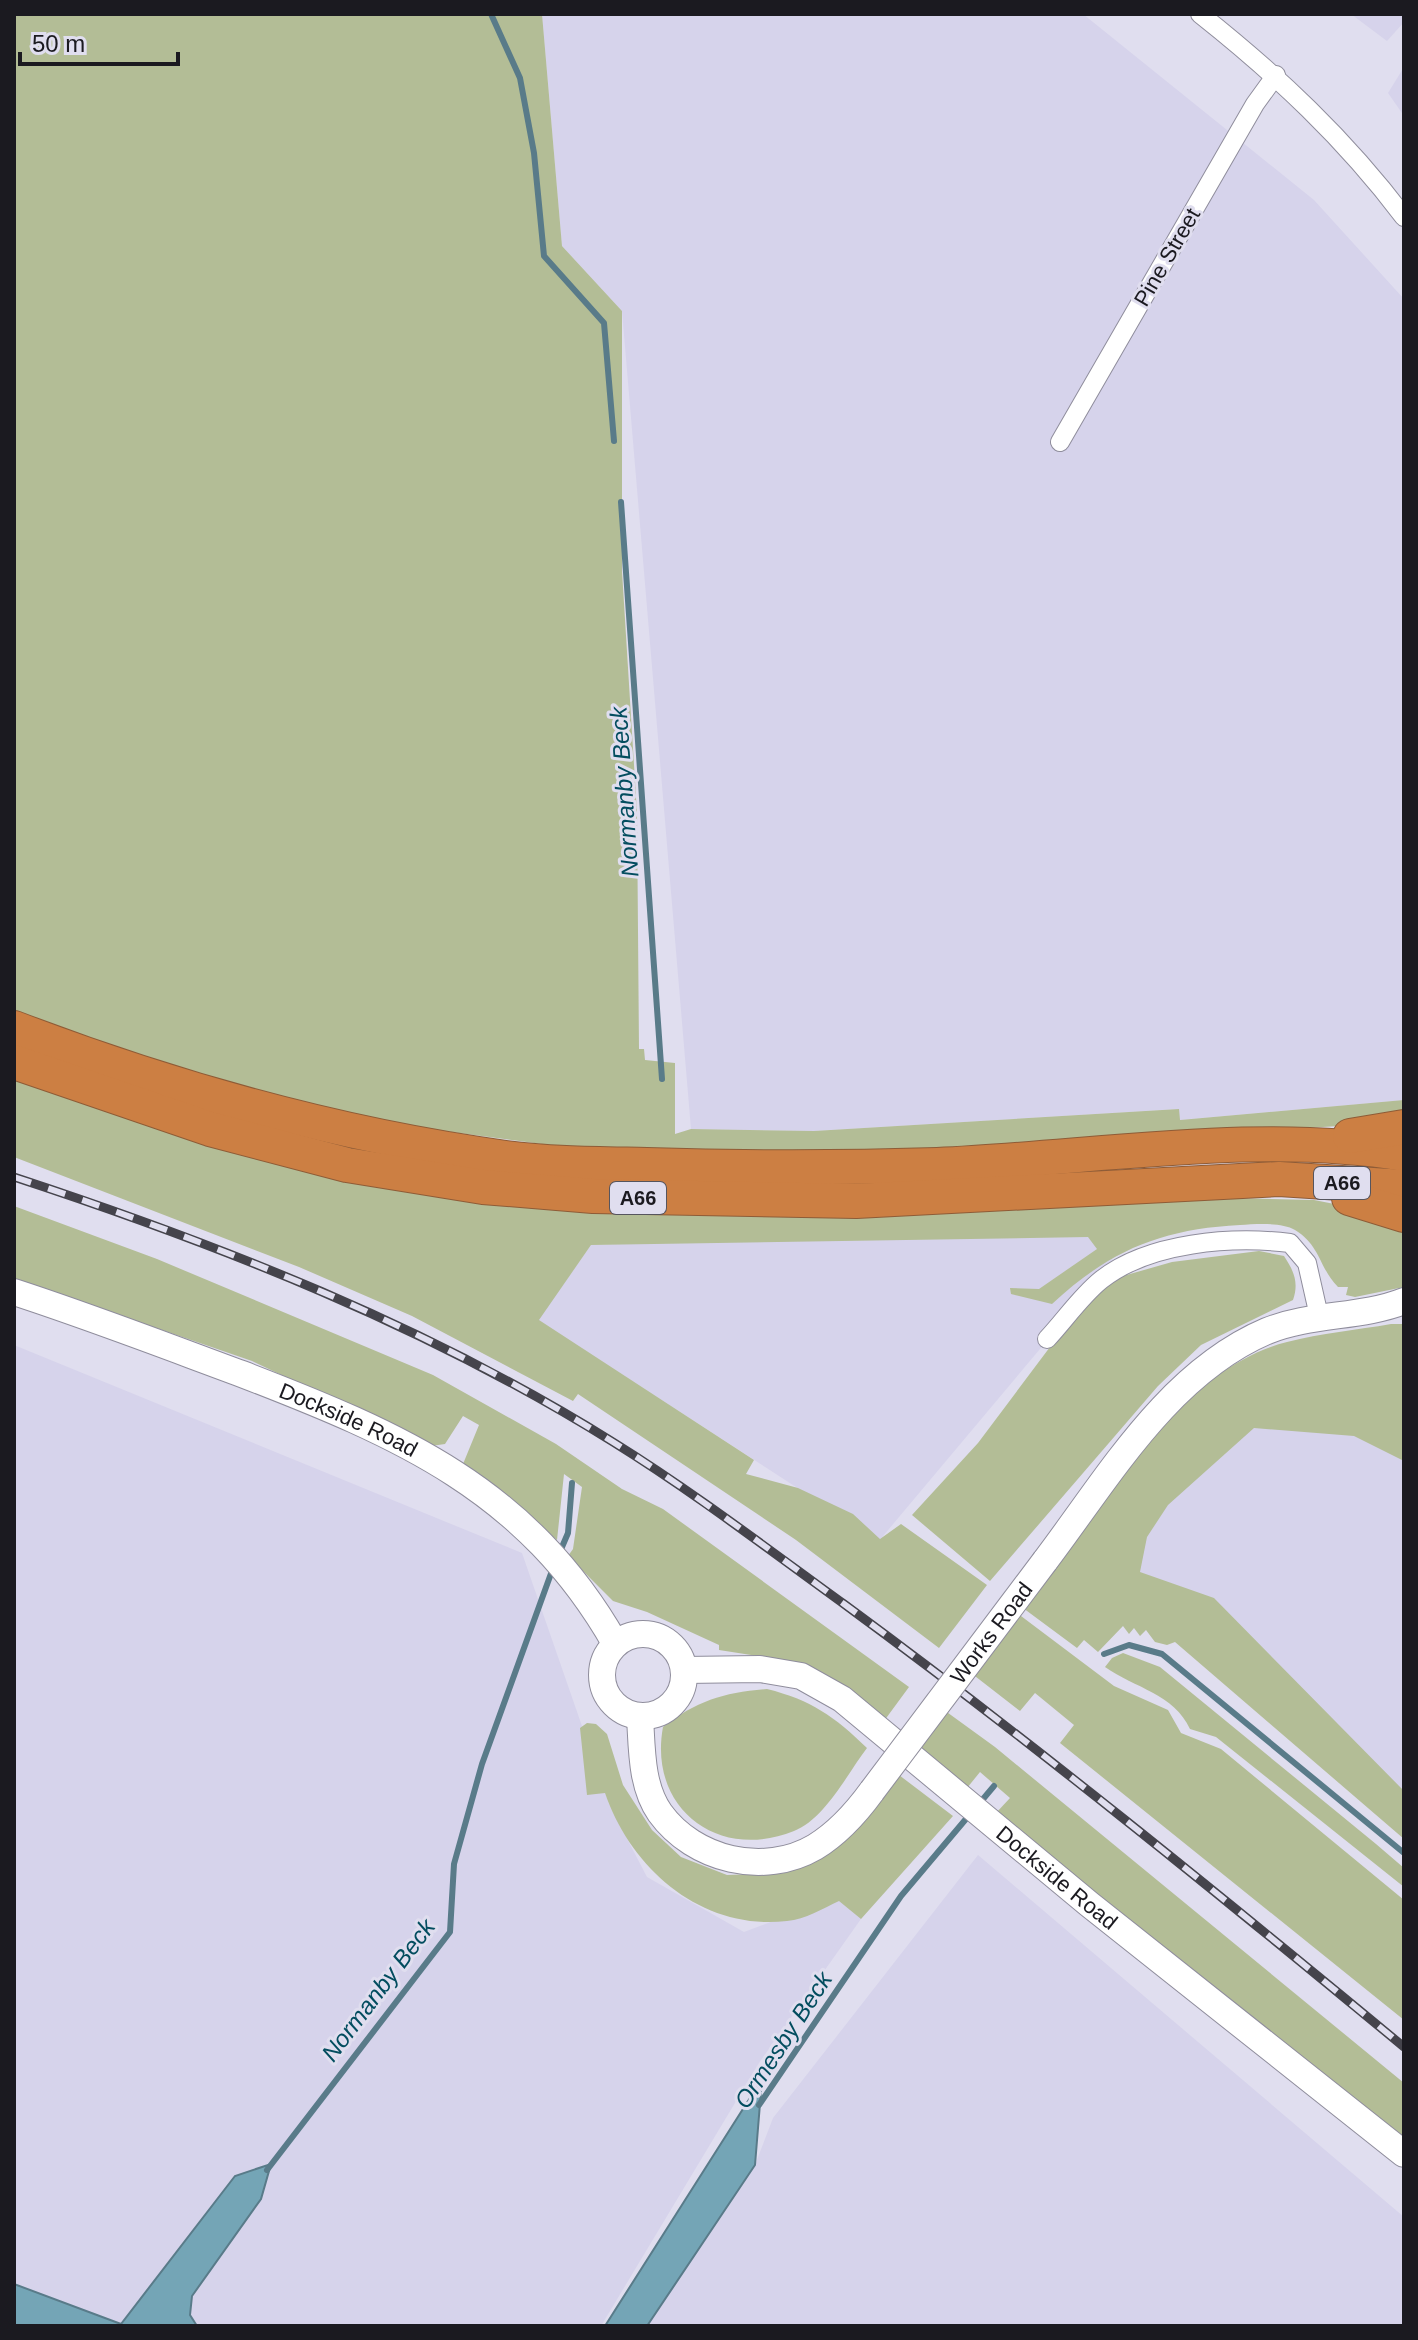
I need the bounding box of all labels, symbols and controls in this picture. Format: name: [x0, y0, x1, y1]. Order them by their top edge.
scale bar: [20, 16, 178, 66]
text: 50 m: [32, 30, 85, 57]
street label: Pine Street: [1129, 204, 1205, 310]
water label: Normanby Beck: [604, 704, 643, 878]
road number: A66: [1314, 1167, 1370, 1199]
road number: A66: [610, 1182, 666, 1214]
street label: Dockside Road: [276, 1377, 422, 1462]
street label: Works Road: [945, 1577, 1037, 1689]
street label: Dockside Road: [992, 1820, 1123, 1934]
water label: Normanby Beck: [316, 1912, 441, 2066]
water label: Ormesby Beck: [729, 1965, 838, 2113]

